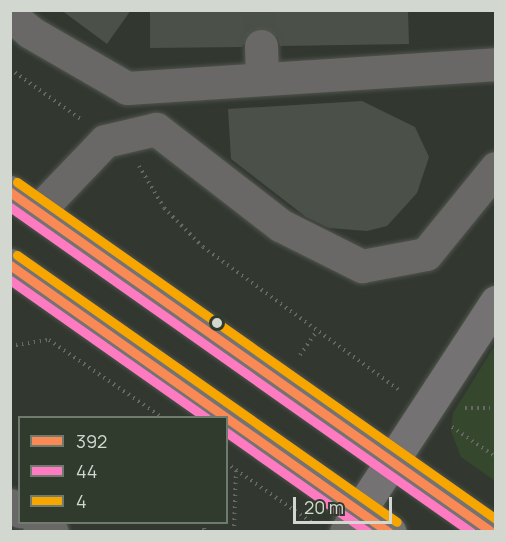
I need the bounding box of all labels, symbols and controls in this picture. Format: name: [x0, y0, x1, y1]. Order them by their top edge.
unlabelled marker: [211, 317, 223, 329]
legend: [18, 416, 228, 524]
text: 392: [76, 429, 107, 453]
text: 44: [76, 459, 97, 483]
scale bar: [296, 485, 395, 523]
text: 4: [76, 489, 87, 513]
text: 20 m: [304, 495, 344, 519]

